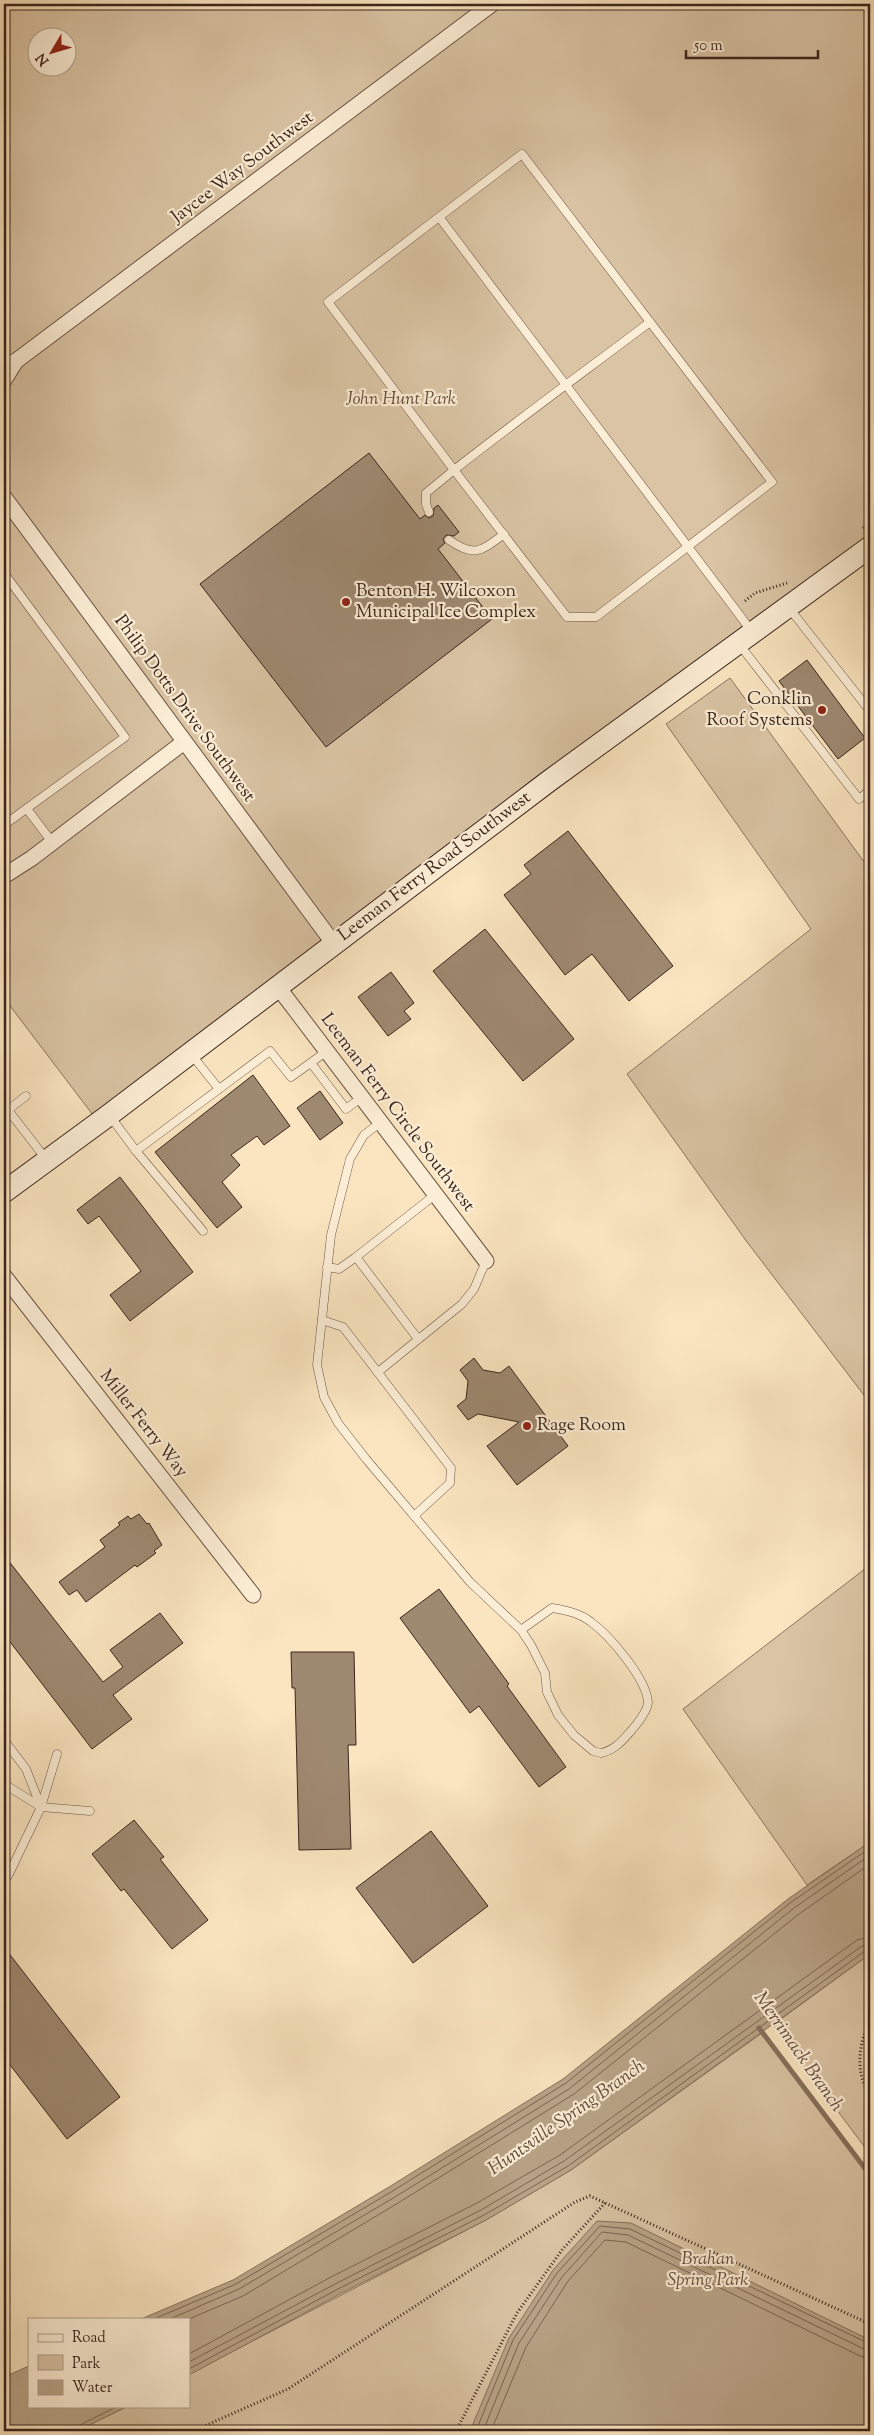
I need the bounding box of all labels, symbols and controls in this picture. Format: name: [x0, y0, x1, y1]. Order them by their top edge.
north arrow: [28, 28, 78, 78]
scale bar: [686, 28, 819, 60]
text: 50 m: [693, 36, 723, 57]
text: N: [32, 48, 55, 69]
street label: Jaycee Way Southwest: [166, 106, 320, 231]
park label: John Hunt Park: [345, 387, 456, 413]
place label: Benton H. Wilcoxon Municipal Ice Complex: [356, 579, 536, 626]
marker: Benton H. Wilcoxon Municipal Ice Complex: [340, 596, 352, 608]
street label: Philip Dotts Drive Southwest: [107, 610, 261, 808]
place label: Conklin Roof Systems: [707, 687, 812, 734]
marker: Conklin Roof Systems: [816, 704, 828, 716]
street label: Leeman Ferry Road Southwest: [333, 786, 537, 948]
street label: Leeman Ferry Circle Southwest: [314, 1008, 480, 1218]
street label: Miller Ferry Way: [92, 1364, 194, 1484]
place label: Rage Room: [537, 1413, 626, 1439]
marker: Rage Room: [521, 1420, 533, 1432]
water label: Merrimack Branch: [746, 1986, 850, 2118]
water label: Huntsville Spring Branch: [483, 2053, 652, 2182]
park label: Brahan Spring Park: [668, 2247, 748, 2294]
legend: [28, 2318, 190, 2408]
text: Road: [72, 2328, 106, 2349]
text: Park: [72, 2354, 101, 2375]
text: Water: [72, 2378, 113, 2399]

